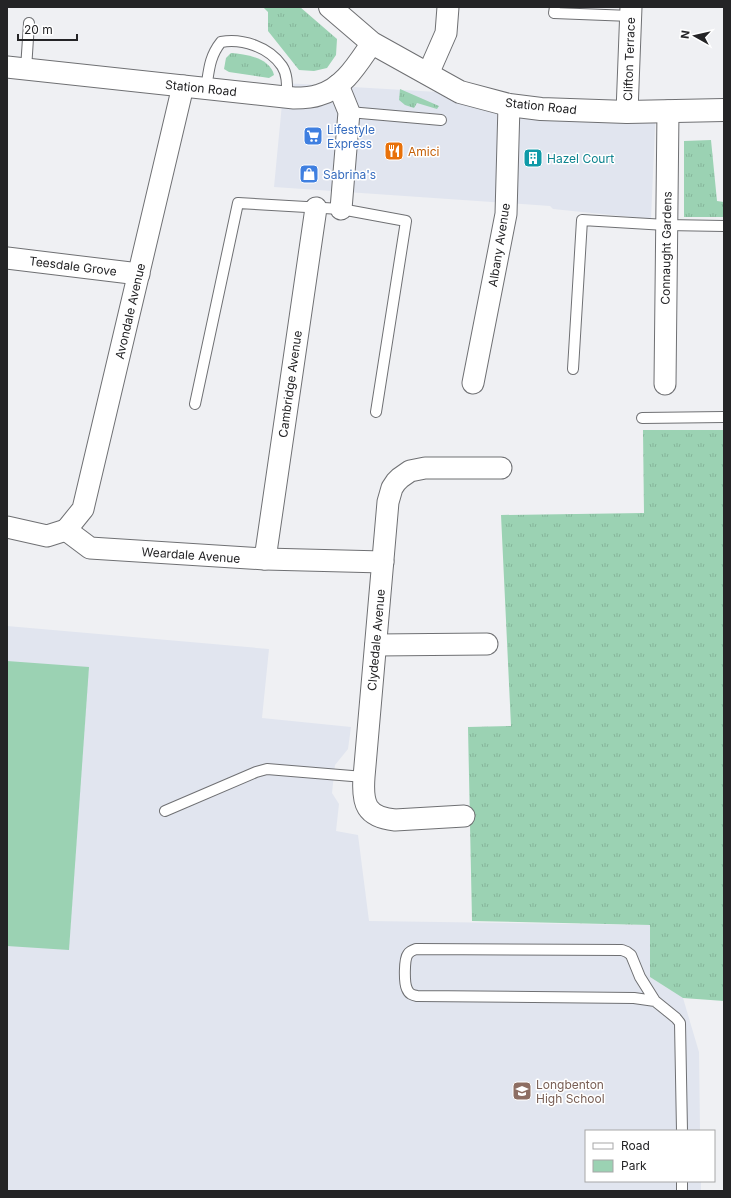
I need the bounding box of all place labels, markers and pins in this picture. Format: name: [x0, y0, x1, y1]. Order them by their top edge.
place label: Lifestyle Express: [327, 122, 375, 151]
supermarket icon: Lifestyle Express: [302, 125, 324, 147]
restaurant icon: Amici: [383, 140, 405, 162]
place label: Amici: [408, 144, 440, 159]
building icon: Hazel Court: [522, 147, 544, 169]
place label: Hazel Court: [547, 151, 614, 166]
shop icon: Sabrina's: [298, 163, 320, 185]
place label: Sabrina's: [323, 167, 376, 182]
place label: Longbenton High School: [536, 1077, 605, 1106]
school or university icon: Longbenton High School: [511, 1080, 533, 1102]

